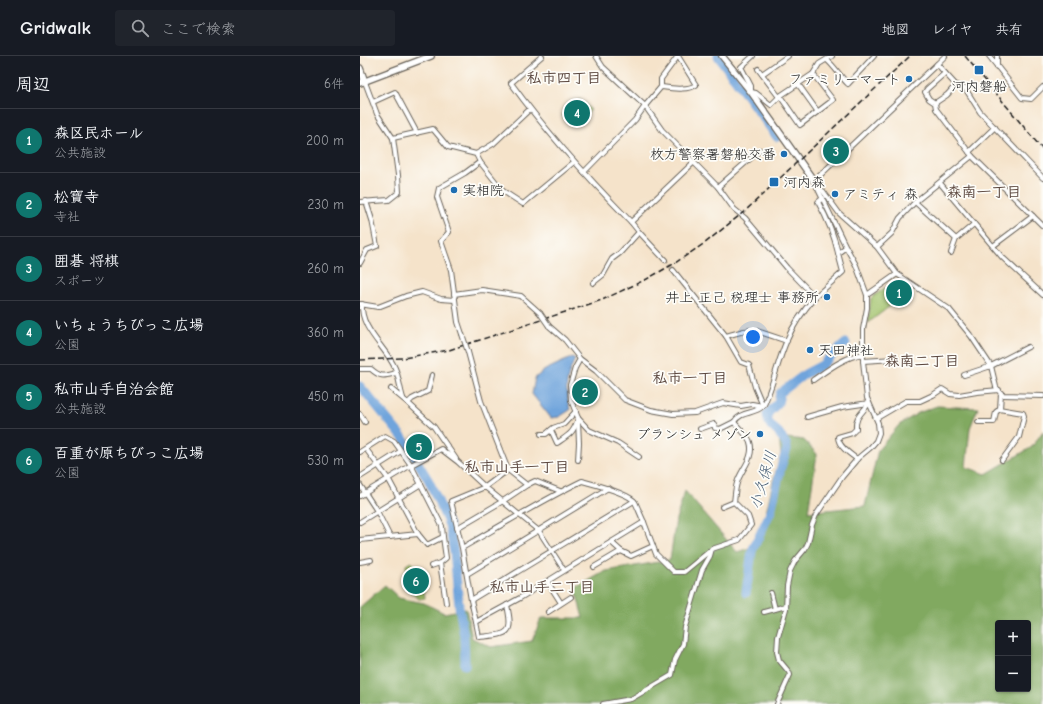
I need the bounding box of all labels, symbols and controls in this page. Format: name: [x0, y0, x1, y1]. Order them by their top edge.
search box: [115, 10, 395, 46]
text: Gridwalk: [20, 17, 91, 39]
icon: search: [129, 17, 151, 39]
text: ここで検索: [161, 20, 236, 38]
text: 地図: [882, 21, 910, 38]
text: レイヤ: [932, 21, 973, 38]
text: 共有: [995, 21, 1023, 38]
marker: 河内磐船: [973, 64, 985, 76]
district label: 私市四丁目: [526, 69, 602, 87]
place label: ファミリーマート: [789, 71, 901, 88]
marker: ファミリーマート: [904, 74, 914, 84]
text: 周辺: [16, 75, 50, 94]
text: 6件: [324, 76, 344, 91]
place label: 河内磐船: [951, 78, 1007, 95]
pin: 4: [564, 98, 590, 128]
text: 森区民ホール: [54, 124, 143, 142]
text: 1: [26, 133, 32, 148]
text: 200 m: [306, 133, 344, 148]
pin: 3: [823, 136, 849, 166]
text: 公共施設: [54, 145, 106, 160]
place label: 枚方警察署磐船交番: [650, 146, 776, 163]
marker: 枚方警察署磐船交番: [779, 149, 789, 159]
place label: 河内森: [783, 174, 825, 191]
marker: 河内森: [768, 176, 780, 188]
place label: 実相院: [462, 182, 504, 199]
district label: 森南一丁目: [946, 183, 1022, 201]
marker: 実相院: [449, 185, 459, 195]
place label: アミティ 森: [843, 186, 918, 203]
text: 松寶寺: [54, 188, 99, 206]
marker: アミティ 森: [830, 189, 840, 199]
text: 2: [26, 197, 32, 212]
text: 230 m: [308, 197, 344, 212]
text: 寺社: [54, 209, 80, 224]
text: 囲碁 将棋: [54, 252, 119, 270]
text: 3: [26, 261, 32, 276]
text: 260 m: [307, 261, 344, 276]
text: スポーツ: [54, 273, 106, 288]
pin: 1: [886, 278, 912, 308]
place label: 井上 正己 税理士 事務所: [665, 289, 819, 306]
marker: 井上 正己 税理士 事務所: [822, 292, 832, 302]
text: いちょうちびっこ広場: [54, 316, 204, 334]
text: 4: [26, 325, 32, 340]
text: 360 m: [307, 325, 344, 340]
your location: [743, 327, 763, 347]
text: 公園: [54, 337, 80, 352]
place label: 天田神社: [818, 342, 874, 359]
marker: 天田神社: [805, 345, 815, 355]
district label: 森南二丁目: [884, 352, 960, 370]
district label: 私市一丁目: [652, 369, 728, 387]
pin: 2: [572, 377, 598, 407]
text: 私市山手自治会館: [54, 380, 174, 398]
text: 5: [26, 389, 32, 404]
text: 450 m: [308, 389, 344, 404]
text: 公共施設: [54, 401, 106, 416]
place label: ブランシュ メゾン: [636, 426, 752, 443]
marker: ブランシュ メゾン: [755, 429, 765, 439]
pin: 5: [406, 432, 432, 462]
text: 百重が原ちびっこ広場: [54, 444, 204, 462]
water label: 小久保川: [746, 449, 780, 511]
text: 6: [26, 453, 32, 468]
text: 530 m: [307, 453, 344, 468]
district label: 私市山手一丁目: [464, 458, 570, 476]
text: 公園: [54, 465, 80, 480]
pin: 6: [403, 566, 429, 596]
district label: 私市山手二丁目: [489, 578, 595, 596]
map controls: [995, 620, 1031, 692]
button: +: [995, 620, 1031, 656]
button: −: [995, 656, 1031, 692]

